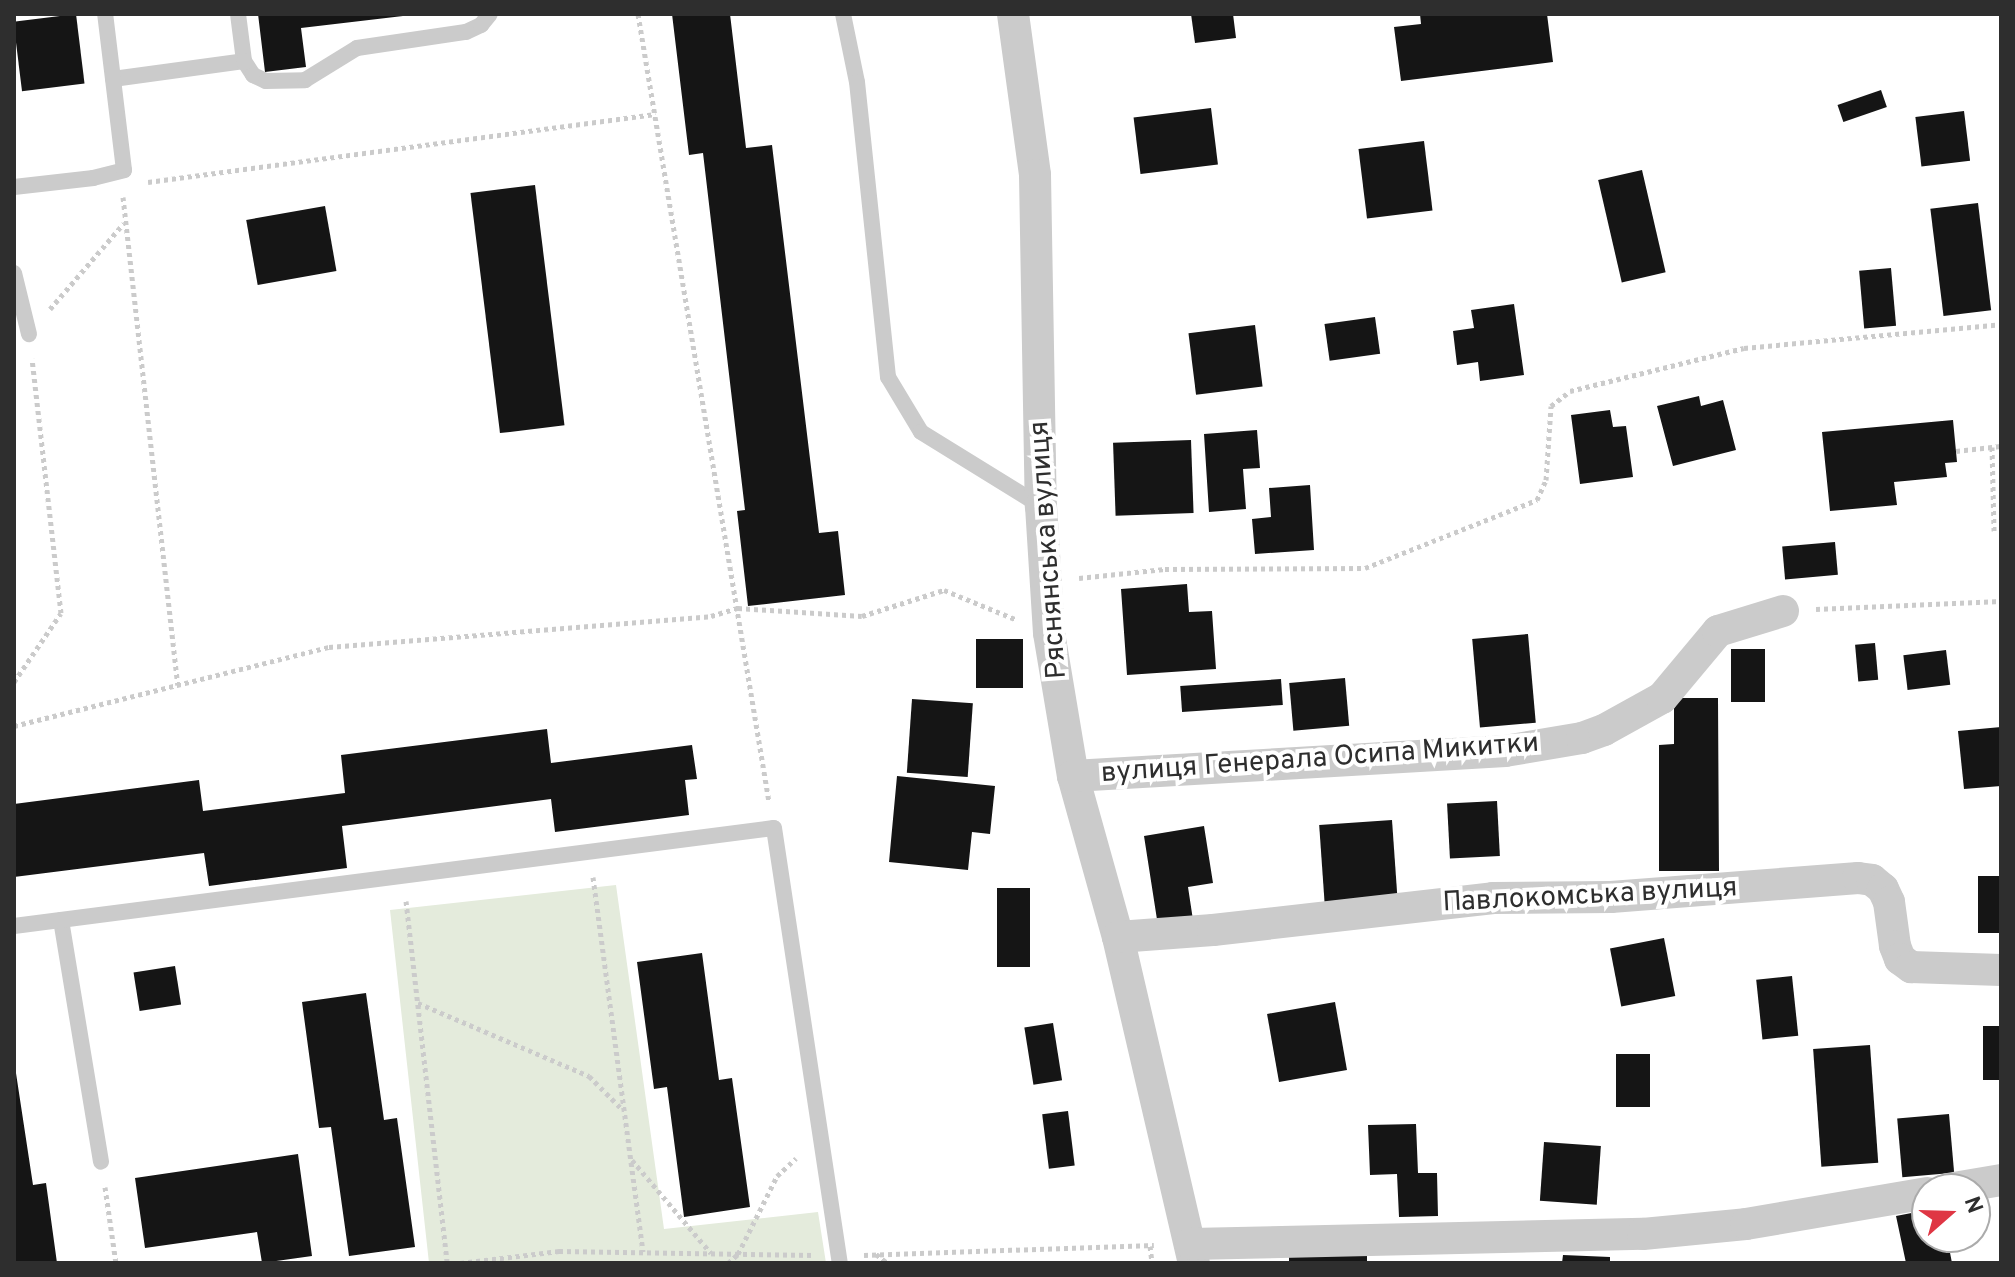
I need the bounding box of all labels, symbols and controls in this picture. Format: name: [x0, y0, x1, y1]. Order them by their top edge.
street label: Ряснянська вулиця: [1023, 420, 1075, 680]
street label: вулиця Генерала Осипа Микитки: [1100, 727, 1540, 791]
street label: Павлокомська вулиця: [1442, 871, 1738, 921]
north arrow: [1911, 1173, 1991, 1253]
text: N: [1957, 1193, 1988, 1217]

